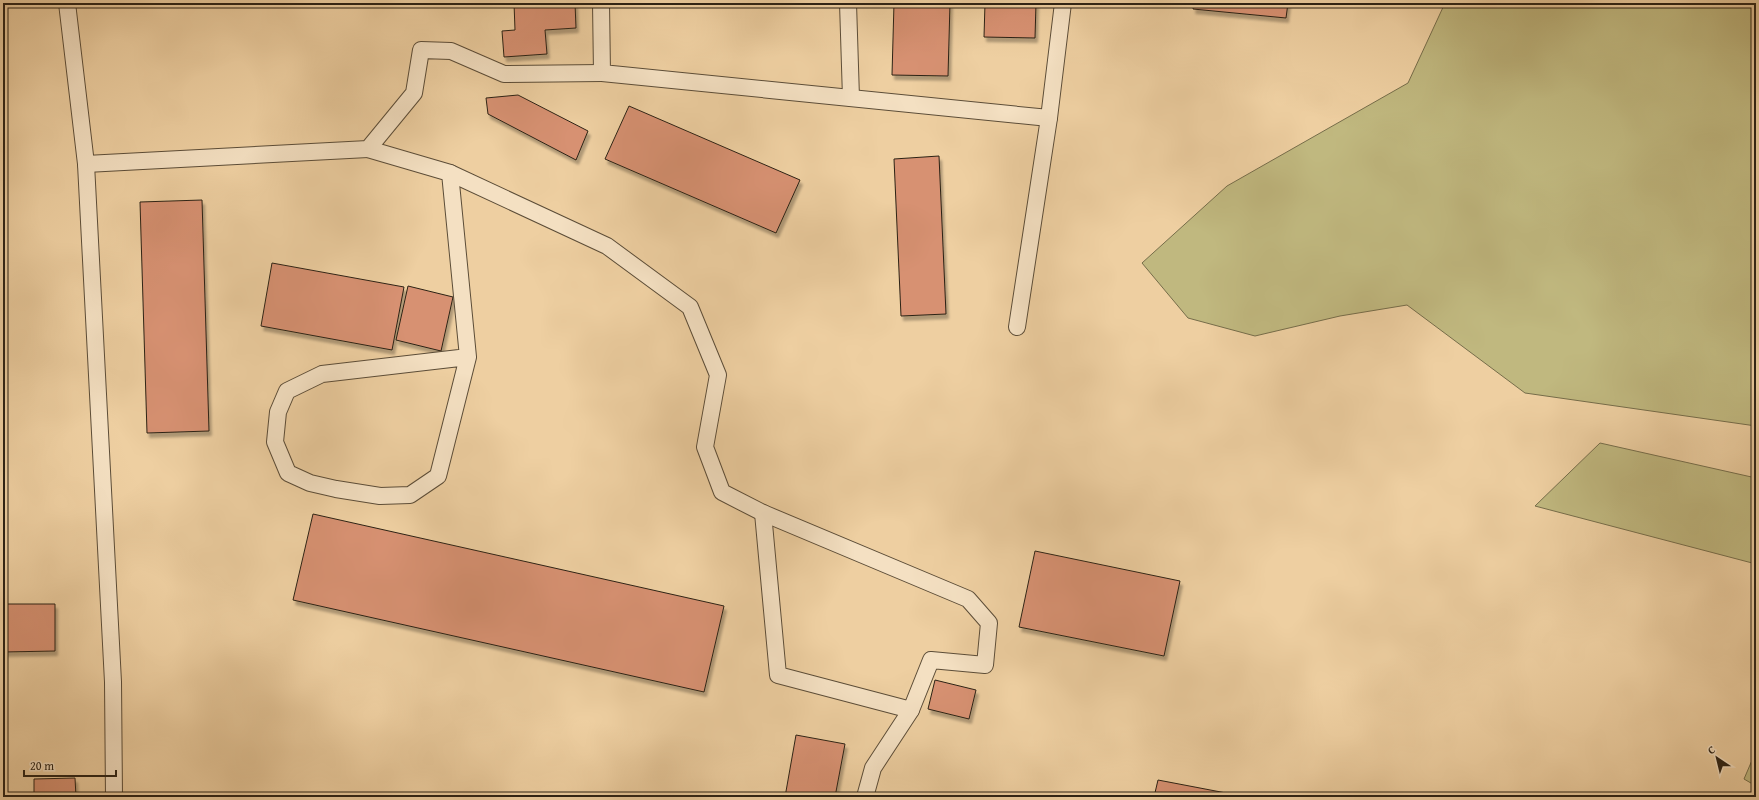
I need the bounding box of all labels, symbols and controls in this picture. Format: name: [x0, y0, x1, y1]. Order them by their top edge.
north arrow: [1697, 738, 1737, 778]
text: С: [1704, 741, 1718, 758]
scale bar: [24, 752, 116, 778]
text: 20 m: [30, 757, 54, 774]

